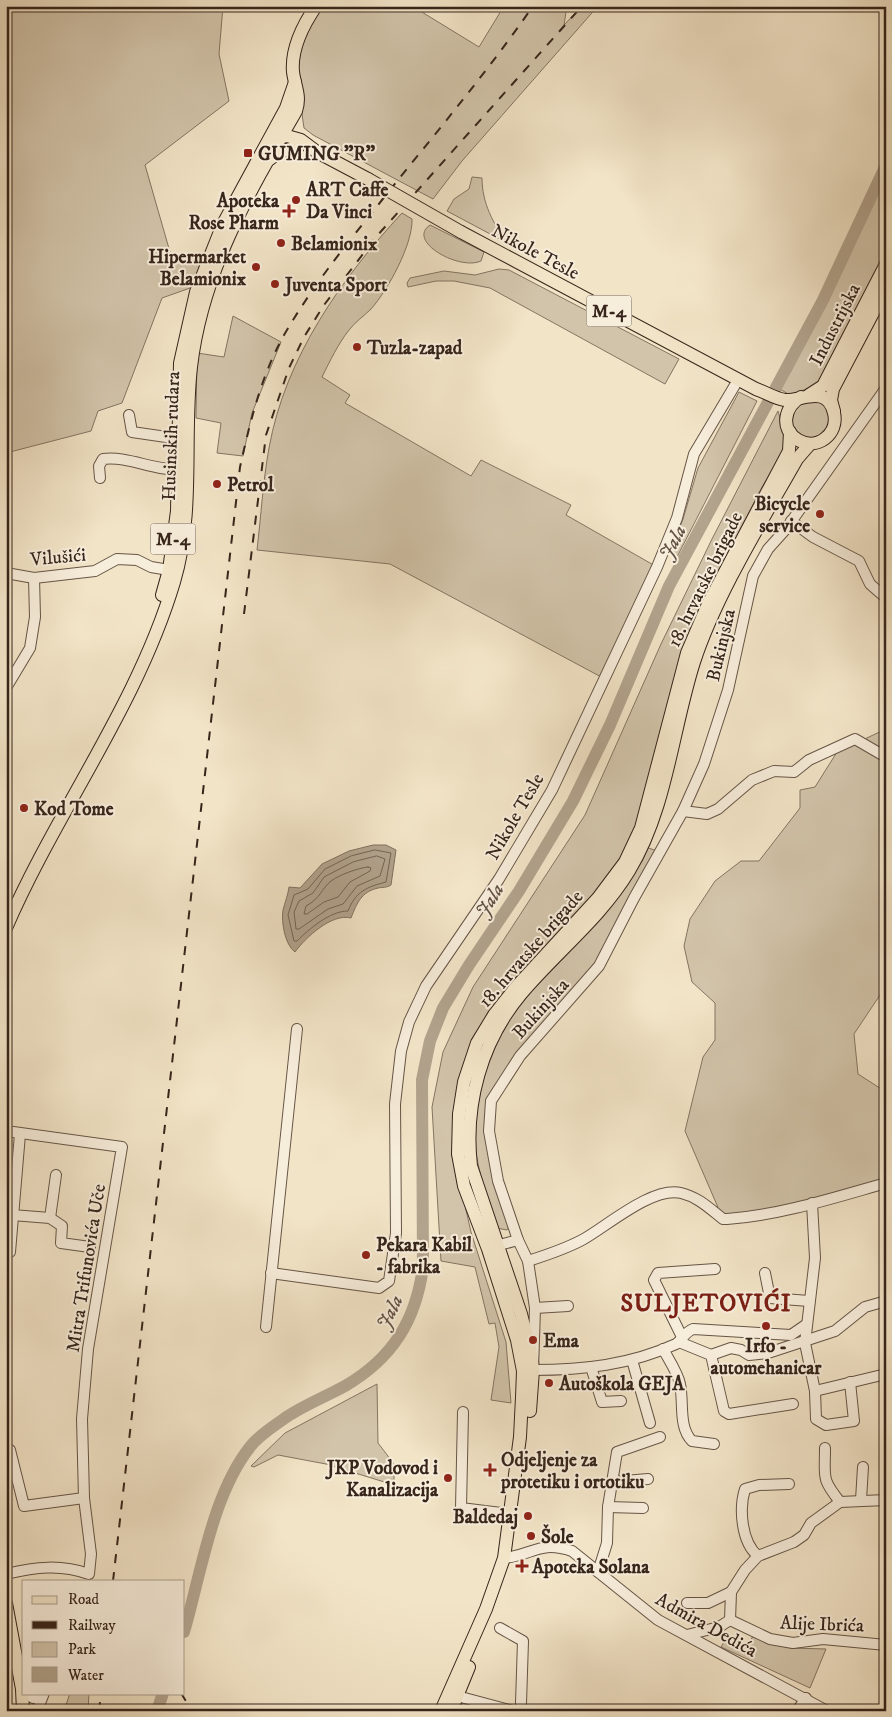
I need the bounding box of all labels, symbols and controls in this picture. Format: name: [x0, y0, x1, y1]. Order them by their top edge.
place label: GUMING "R": [258, 143, 376, 166]
marker: GUMING "R": [242, 147, 254, 159]
place label: ART Caffe Da Vinci: [305, 179, 388, 224]
place label: Apoteka Rose Pharm: [189, 190, 280, 235]
marker: ART Caffe Da Vinci: [290, 194, 302, 206]
marker: Apoteka Rose Pharm: [283, 205, 295, 217]
street label: Nikole Tesle: [487, 220, 583, 285]
place label: Belamionix: [291, 233, 378, 256]
marker: Belamionix: [275, 237, 287, 249]
place label: Hipermarket Belamionix: [148, 246, 247, 291]
marker: Hipermarket Belamionix: [250, 261, 262, 273]
place label: Juventa Sport: [283, 274, 388, 297]
marker: Juventa Sport: [269, 278, 281, 290]
street label: Industrijska: [805, 280, 866, 370]
road number: M-4: [586, 296, 632, 326]
place label: Tuzla-zapad: [366, 337, 463, 360]
marker: Tuzla-zapad: [351, 341, 363, 353]
street label: Husinskih rudara: [158, 371, 185, 501]
place label: Petrol: [227, 474, 274, 497]
marker: Petrol: [211, 478, 223, 490]
place label: Bicycle service: [754, 493, 810, 538]
street label: 18. hrvatske brigade: [663, 508, 748, 651]
marker: Bicycle service: [814, 508, 826, 520]
water label: Jala: [654, 521, 693, 564]
road number: M-4: [150, 524, 196, 554]
street label: Vilušići: [28, 544, 87, 571]
street label: Bukinjska: [702, 607, 741, 684]
street label: Nikole Tesle: [481, 769, 549, 864]
place label: Kod Tome: [34, 798, 114, 821]
marker: Kod Tome: [18, 802, 30, 814]
water label: Jala: [470, 879, 510, 922]
street label: 18. hrvatske brigade: [474, 886, 588, 1012]
street label: Bukinjska: [508, 974, 574, 1044]
street label: Mitra Trifunovića Uče: [62, 1182, 111, 1354]
place label: Pekara Kabil - fabrika: [376, 1234, 473, 1279]
marker: Pekara Kabil - fabrika: [360, 1249, 372, 1261]
district label: SULJETOVIĆI: [620, 1288, 792, 1319]
water label: Jala: [371, 1291, 410, 1334]
marker: Irfo - automehanicar: [760, 1320, 772, 1332]
place label: Ema: [543, 1330, 580, 1353]
marker: Ema: [527, 1334, 539, 1346]
place label: Irfo - automehanicar: [711, 1335, 822, 1380]
place label: Autoškola GEJA: [558, 1373, 685, 1396]
marker: Autoškola GEJA: [543, 1377, 555, 1389]
place label: Odjeljenje za protetiku i ortotiku: [500, 1449, 644, 1494]
place label: JKP Vodovod i Kanalizacija: [325, 1457, 439, 1503]
marker: Odjeljenje za protetiku i ortotiku: [483, 1463, 497, 1477]
marker: JKP Vodovod i Kanalizacija: [442, 1472, 454, 1484]
place label: Baldedaj: [453, 1506, 518, 1530]
marker: Baldedaj: [522, 1510, 534, 1522]
place label: Šole: [541, 1524, 574, 1549]
marker: Šole: [525, 1530, 537, 1542]
place label: Apoteka Solana: [531, 1556, 650, 1579]
marker: Apoteka Solana: [516, 1560, 528, 1572]
legend: [22, 1580, 185, 1694]
street label: Admira Dedića: [651, 1588, 761, 1663]
text: Road: [68, 1590, 100, 1609]
street label: Alije Ibrića: [780, 1612, 864, 1637]
text: Railway: [68, 1616, 116, 1635]
text: Park: [68, 1640, 97, 1659]
text: Water: [67, 1666, 104, 1685]

